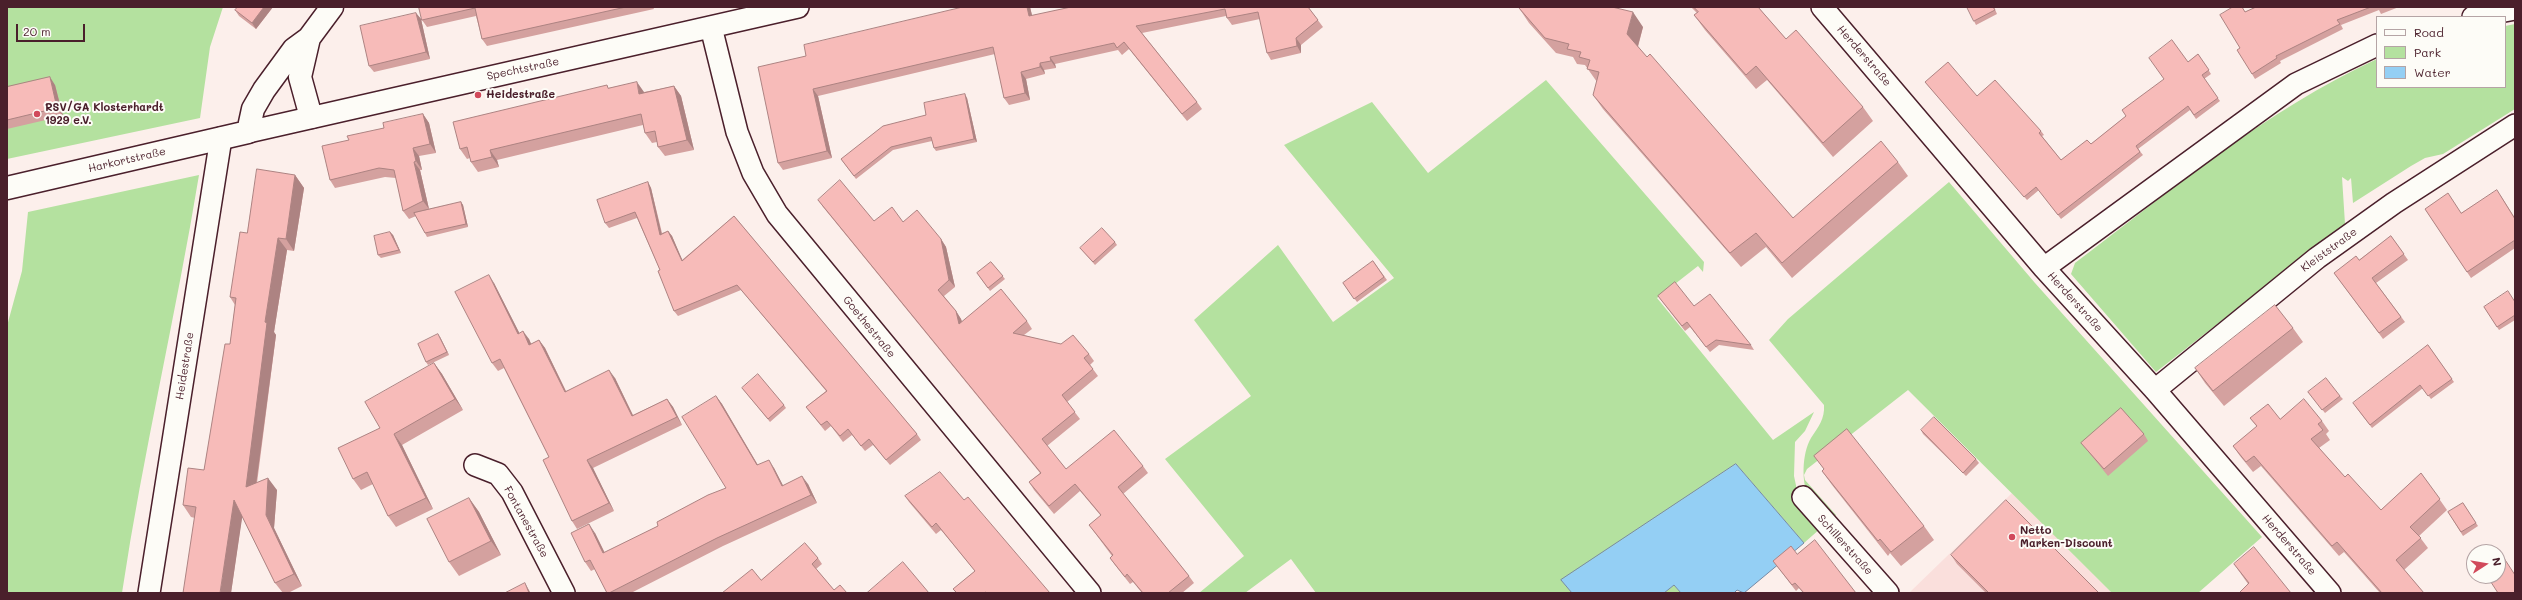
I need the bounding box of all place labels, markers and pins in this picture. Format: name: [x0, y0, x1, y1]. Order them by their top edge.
place label: Heidestraße: [486, 88, 555, 102]
marker: Heidestraße: [473, 90, 483, 100]
place label: RSV/GA Klosterhardt 1929 e.V.: [45, 101, 164, 127]
marker: RSV/GA Klosterhardt 1929 e.V.: [32, 109, 42, 119]
place label: Netto Marken-Discount: [2020, 524, 2113, 550]
marker: Netto Marken-Discount: [2007, 532, 2017, 542]

